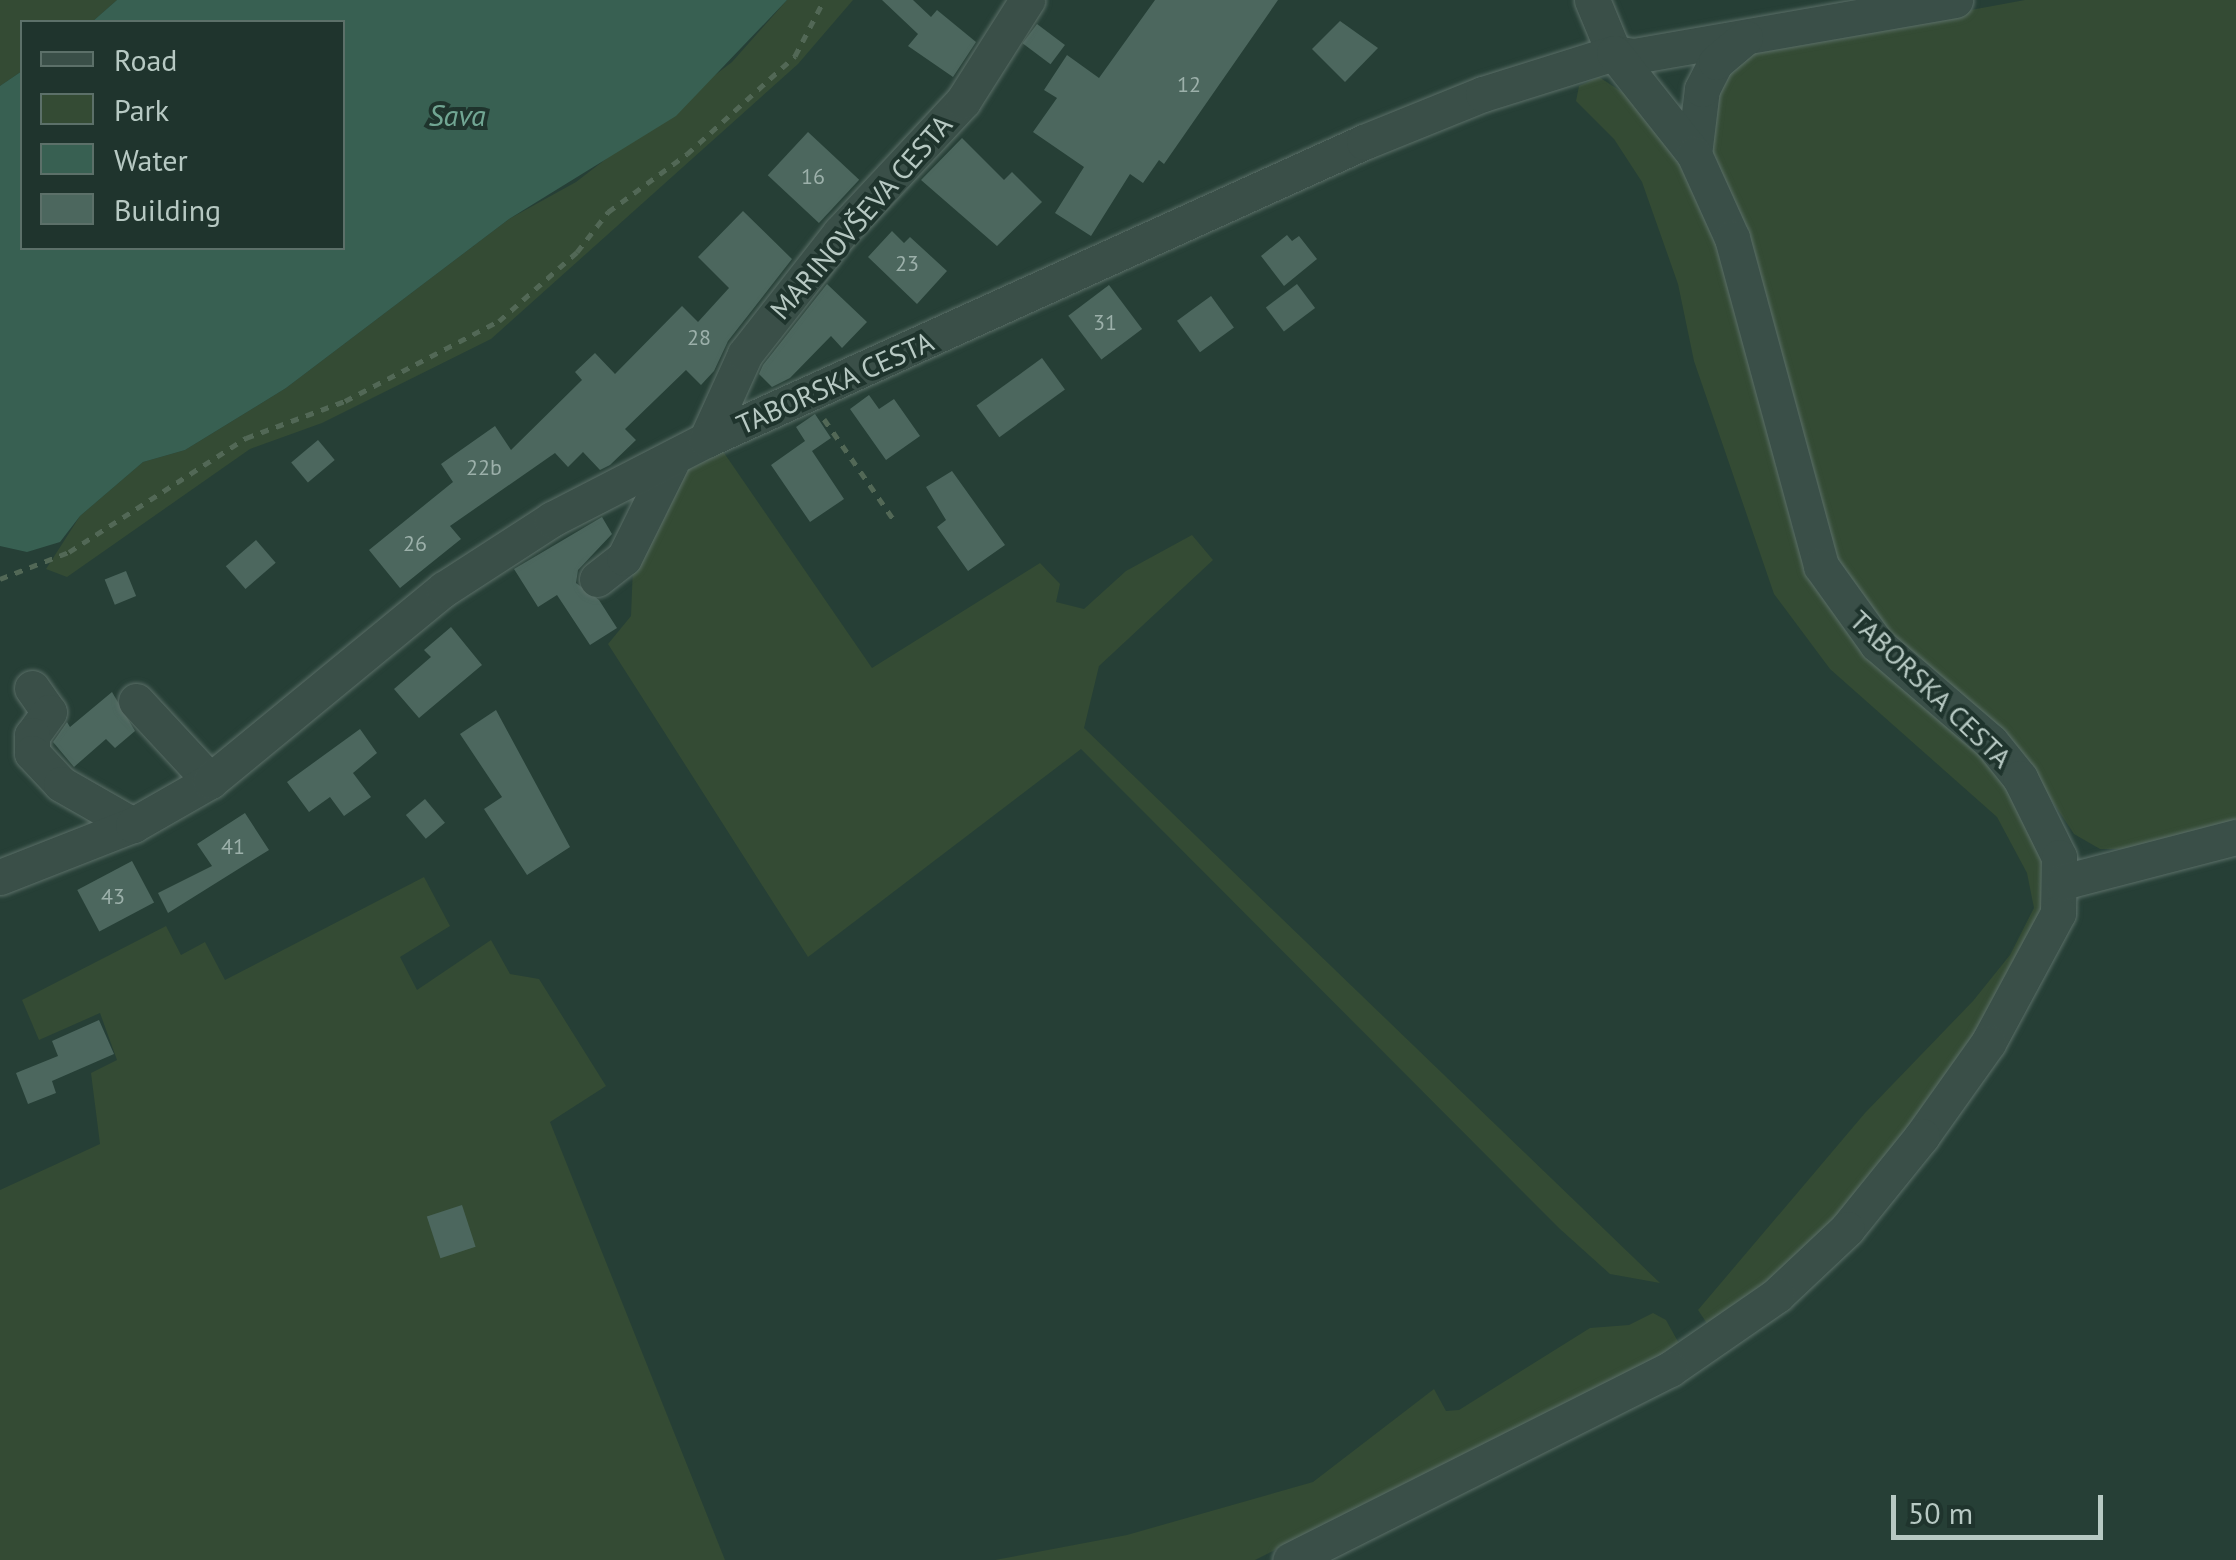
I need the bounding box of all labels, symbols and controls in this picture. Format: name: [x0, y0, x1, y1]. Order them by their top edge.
legend: [20, 20, 345, 250]
text: Road: [114, 40, 178, 79]
house number: 12: [1177, 72, 1201, 98]
text: Park: [114, 90, 169, 129]
water label: Sava: [428, 97, 486, 133]
street label: MARINOVŠEVA CESTA: [763, 108, 959, 326]
text: Water: [114, 140, 188, 179]
house number: 16: [801, 164, 825, 190]
text: Building: [114, 190, 221, 229]
house number: 23: [895, 251, 919, 277]
house number: 31: [1093, 310, 1117, 336]
street label: TABORSKA CESTA: [731, 324, 939, 442]
house number: 28: [687, 325, 711, 351]
house number: 22b: [466, 455, 502, 481]
house number: 26: [403, 531, 427, 557]
street label: TABORSKA CESTA: [1843, 603, 2019, 775]
house number: 41: [221, 834, 245, 860]
house number: 43: [101, 884, 125, 910]
scale bar: [1896, 1475, 2108, 1537]
text: 50 m: [1908, 1493, 1973, 1532]

